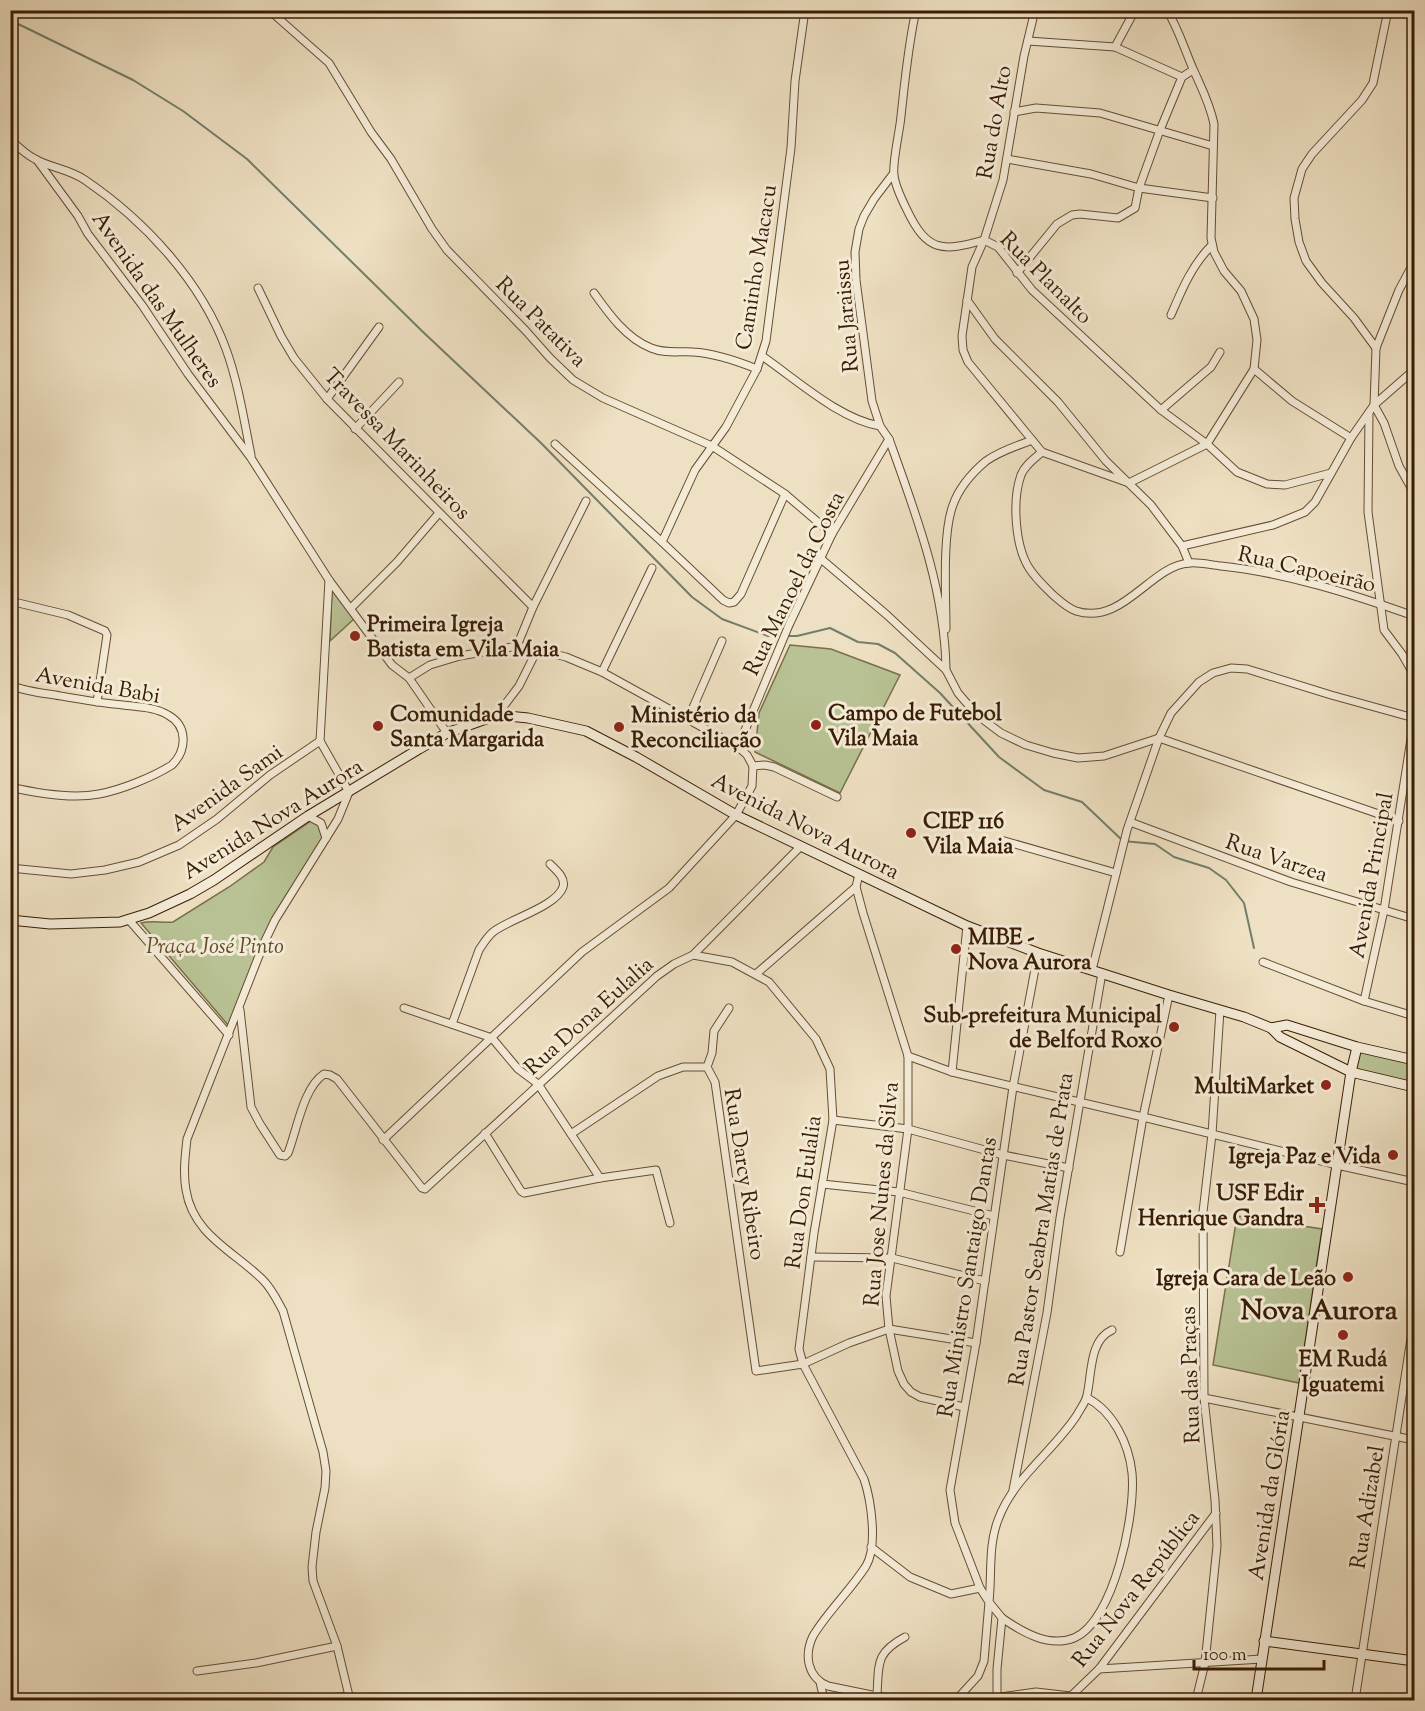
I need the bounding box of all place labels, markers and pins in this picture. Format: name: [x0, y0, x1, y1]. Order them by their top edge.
place label: Primeira Igreja Batista em Vila Maia: [367, 610, 560, 667]
marker: Primeira Igreja Batista em Vila Maia: [348, 629, 362, 643]
place label: Campo de Futebol Vila Maia: [828, 699, 1003, 756]
place label: Comunidade Santa Margarida: [390, 700, 545, 757]
place label: Ministério da Reconciliação: [631, 701, 761, 758]
marker: Campo de Futebol Vila Maia: [809, 718, 823, 732]
marker: Comunidade Santa Margarida: [371, 719, 385, 733]
marker: Ministério da Reconciliação: [612, 720, 626, 734]
place label: CIEP 116 Vila Maia: [923, 807, 1014, 864]
marker: CIEP 116 Vila Maia: [904, 826, 918, 840]
place label: MIBE - Nova Aurora: [968, 923, 1092, 980]
marker: MIBE - Nova Aurora: [949, 942, 963, 956]
place label: Sub-prefeitura Municipal de Belford Roxo: [923, 1001, 1163, 1058]
marker: Sub-prefeitura Municipal de Belford Roxo: [1167, 1020, 1181, 1034]
place label: MultiMarket: [1194, 1072, 1314, 1104]
marker: MultiMarket: [1319, 1078, 1333, 1092]
place label: Igreja Paz e Vida: [1228, 1142, 1382, 1174]
marker: Igreja Paz e Vida: [1386, 1148, 1400, 1162]
place label: USF Edir Henrique Gandra: [1138, 1179, 1305, 1236]
marker: USF Edir Henrique Gandra: [1308, 1196, 1326, 1214]
place label: Igreja Cara de Leão: [1156, 1264, 1336, 1296]
marker: Igreja Cara de Leão: [1341, 1270, 1355, 1284]
marker: EM Rudá Iguatemi: [1336, 1328, 1350, 1342]
place label: EM Rudá Iguatemi: [1299, 1345, 1388, 1402]

